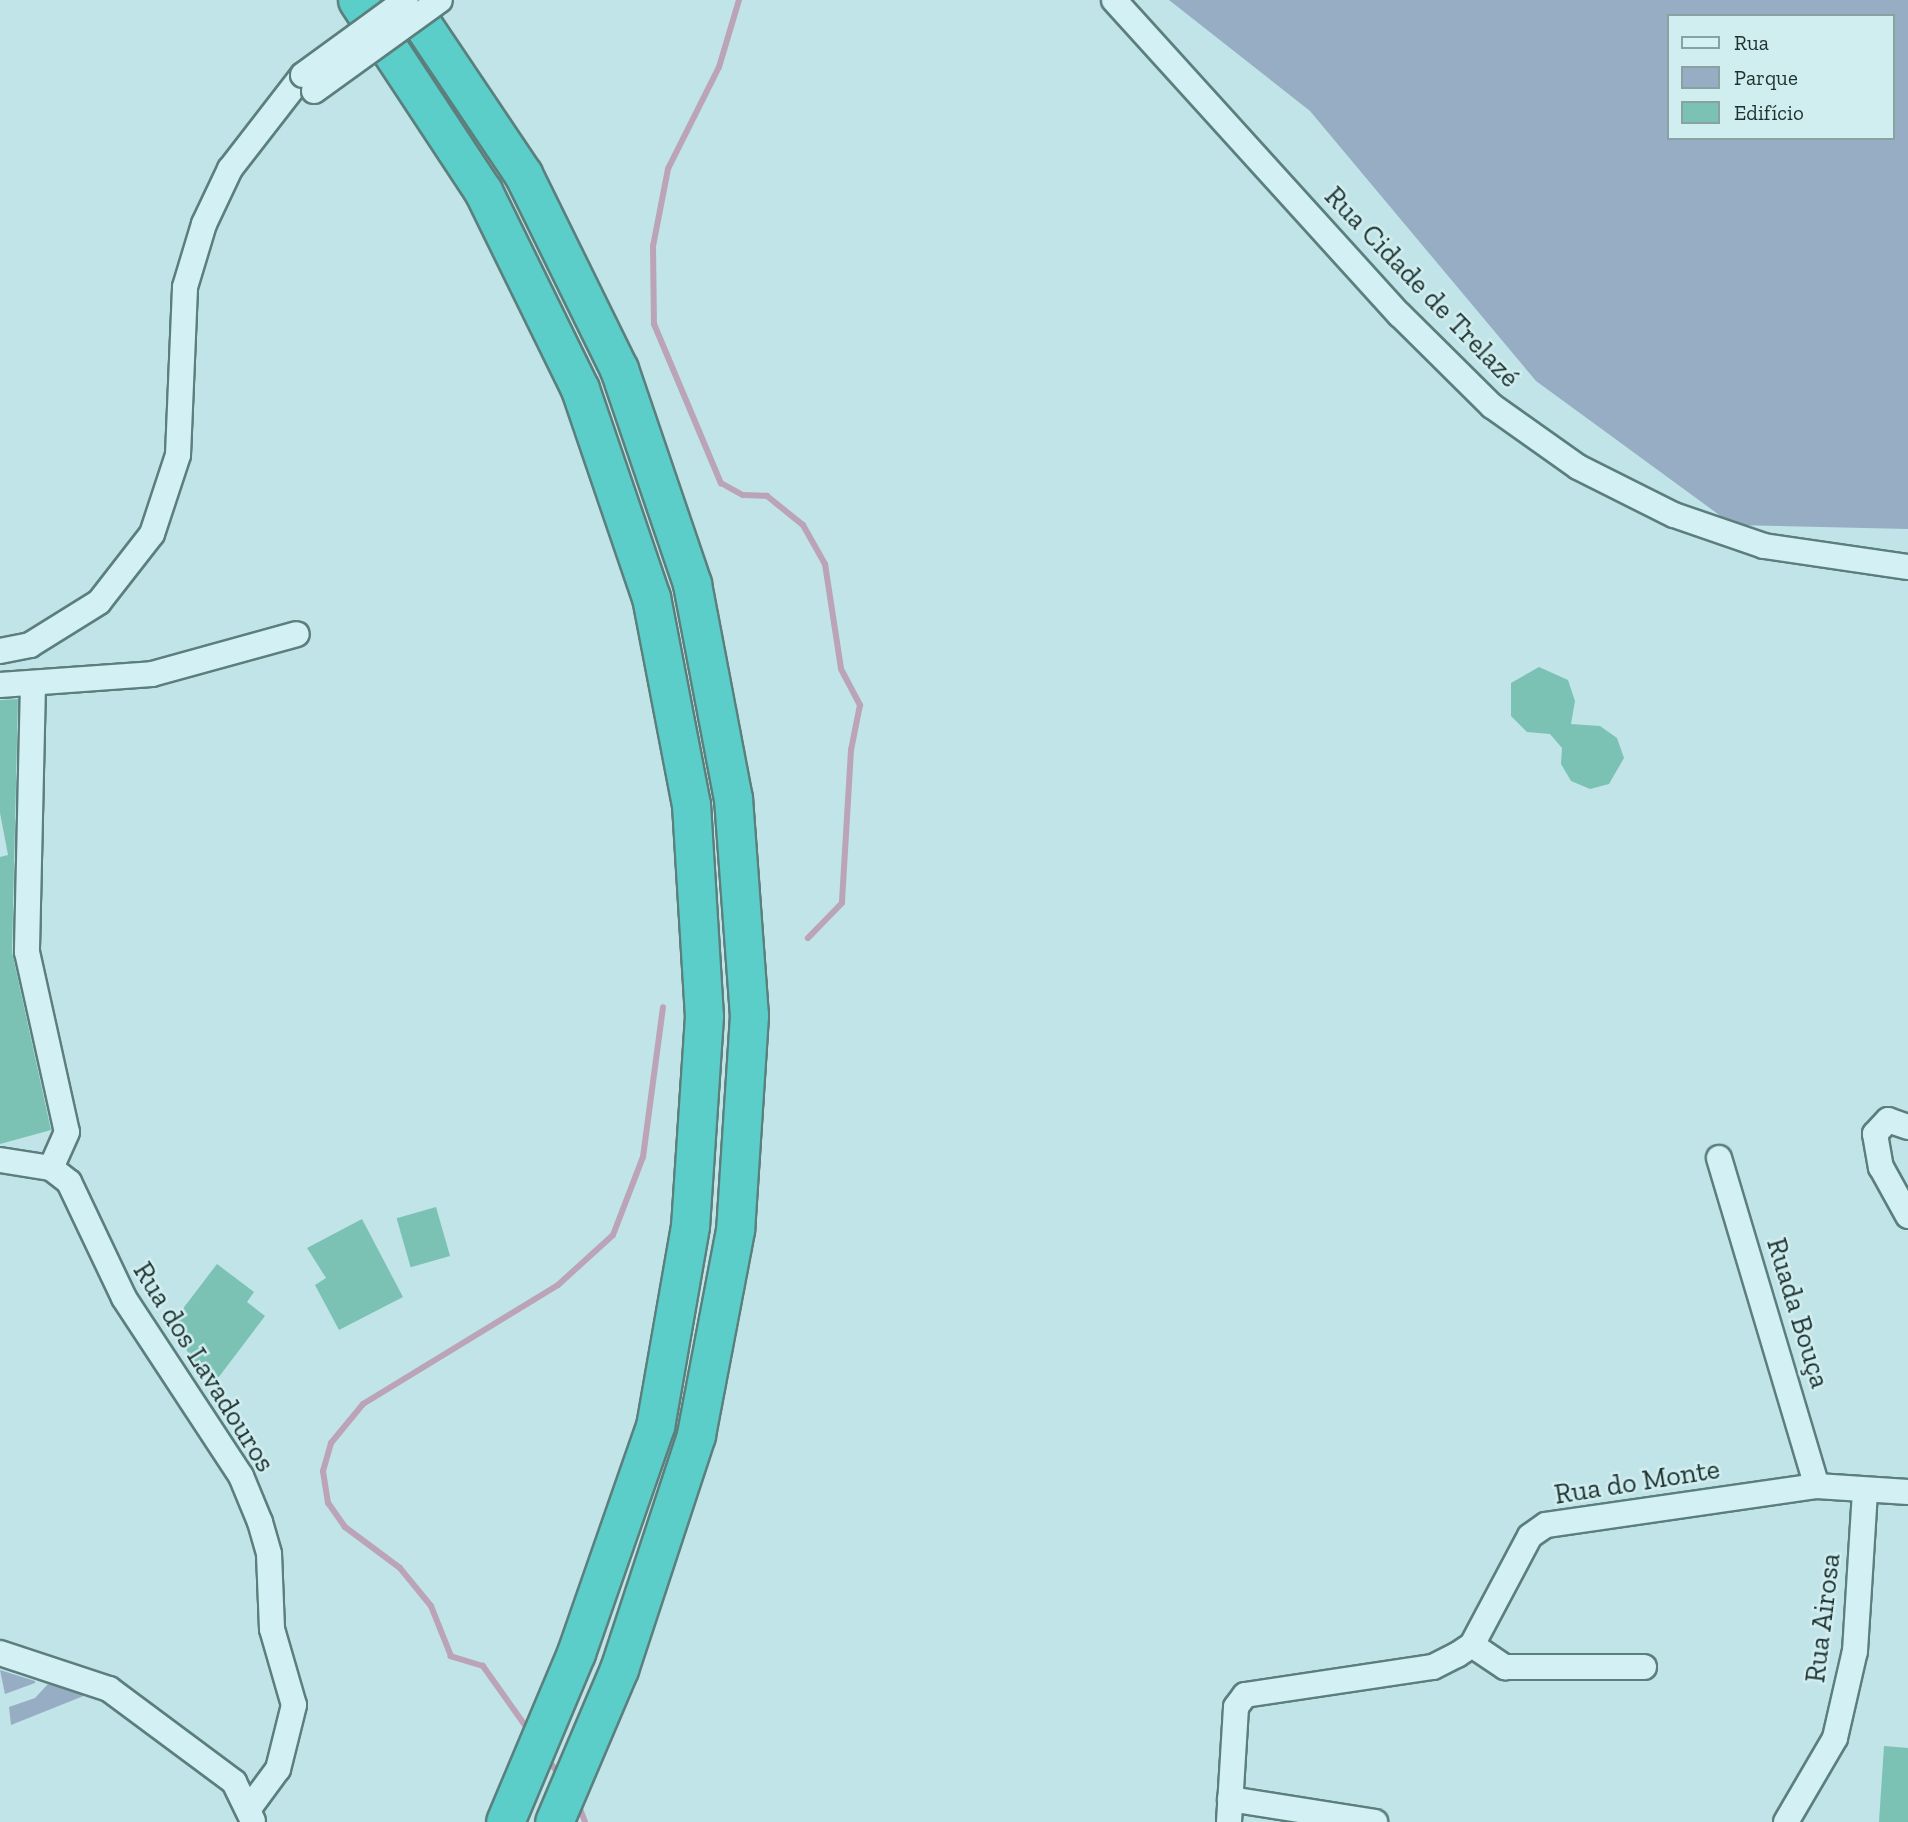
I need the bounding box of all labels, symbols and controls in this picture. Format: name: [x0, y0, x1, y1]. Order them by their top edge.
legend: [1666, 14, 1894, 140]
text: Rua: [1734, 30, 1769, 55]
text: Parque: [1734, 65, 1798, 90]
text: Edifício: [1734, 100, 1804, 125]
street label: Rua Cidade de Trelazé: [1317, 179, 1527, 395]
street label: Ruada Bouça: [1759, 1234, 1837, 1392]
street label: Rua dos Lavadouros: [126, 1256, 282, 1478]
street label: Rua do Monte: [1552, 1452, 1722, 1512]
street label: Rua Airosa: [1798, 1551, 1848, 1685]

